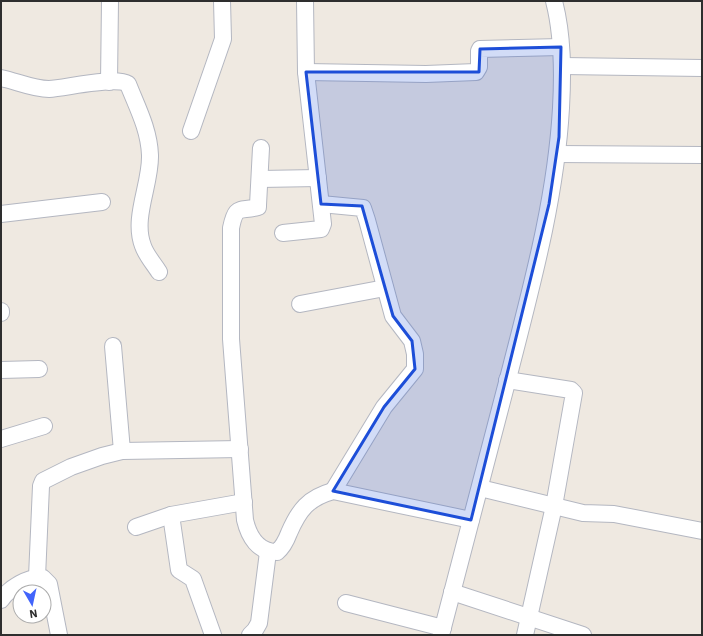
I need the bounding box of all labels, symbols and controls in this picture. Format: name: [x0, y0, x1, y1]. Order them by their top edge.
north arrow: [12, 584, 52, 624]
text: N: [29, 606, 39, 621]

